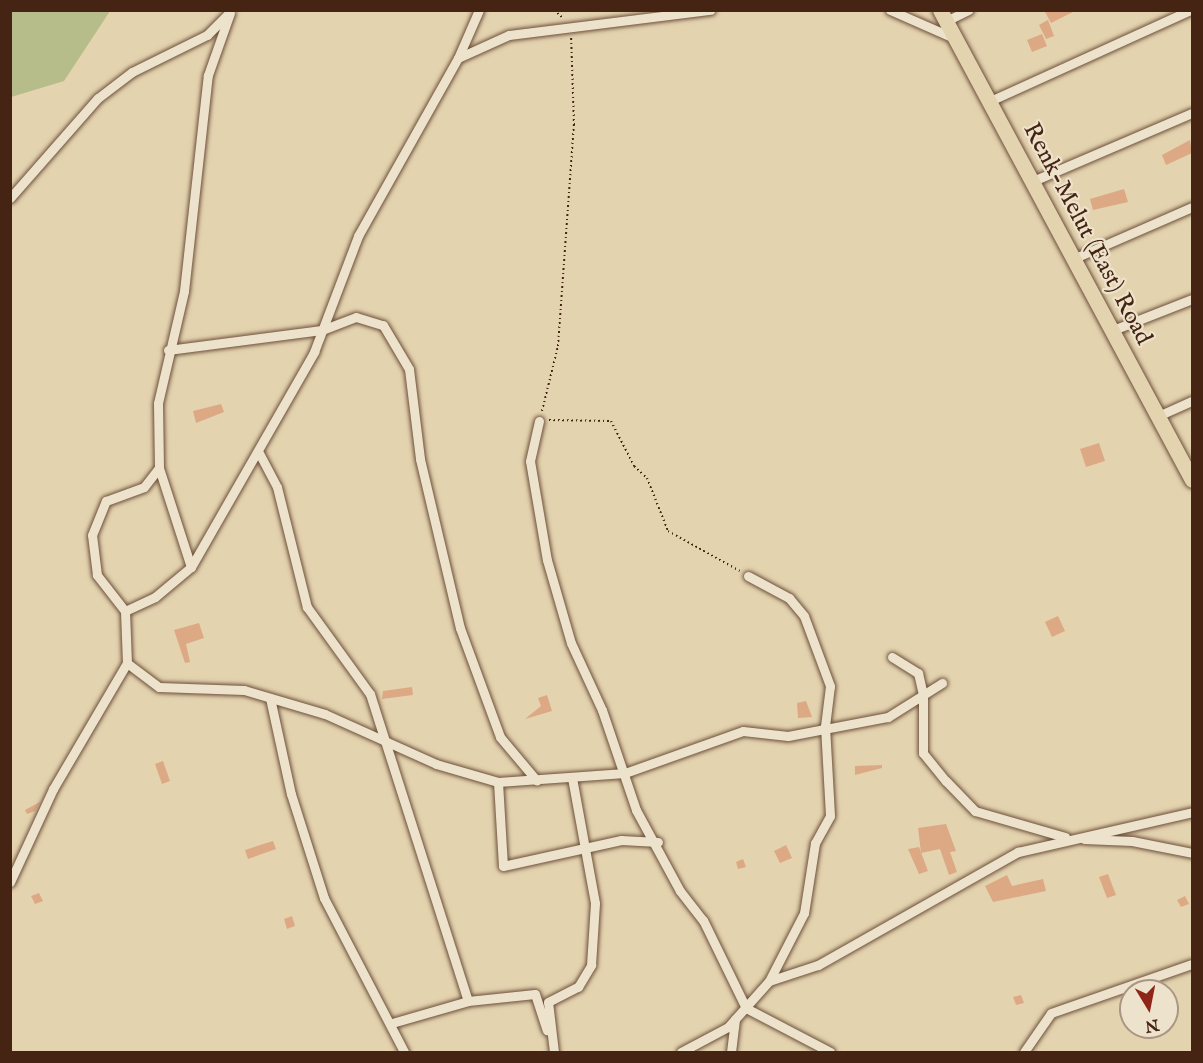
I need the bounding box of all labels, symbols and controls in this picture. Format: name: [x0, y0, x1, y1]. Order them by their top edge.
street label: Renk-Melut (East) Road: [1016, 118, 1158, 350]
north arrow: [1119, 979, 1179, 1039]
text: N: [1143, 1014, 1160, 1036]

